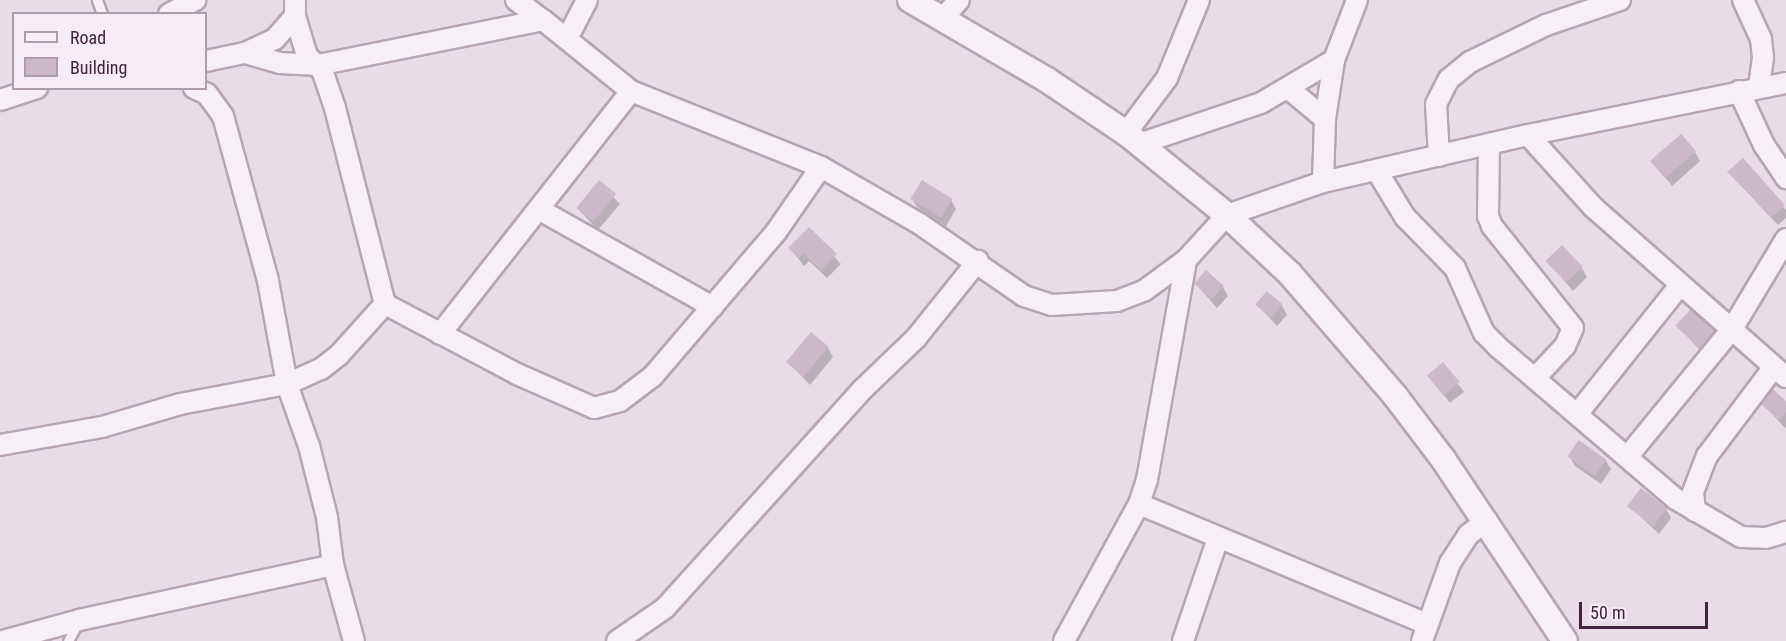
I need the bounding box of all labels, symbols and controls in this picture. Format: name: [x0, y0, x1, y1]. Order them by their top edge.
legend: [12, 12, 207, 90]
text: Road: [70, 27, 106, 48]
text: Building: [70, 57, 127, 78]
scale bar: [1582, 590, 1711, 628]
text: 50 m: [1590, 602, 1625, 623]

